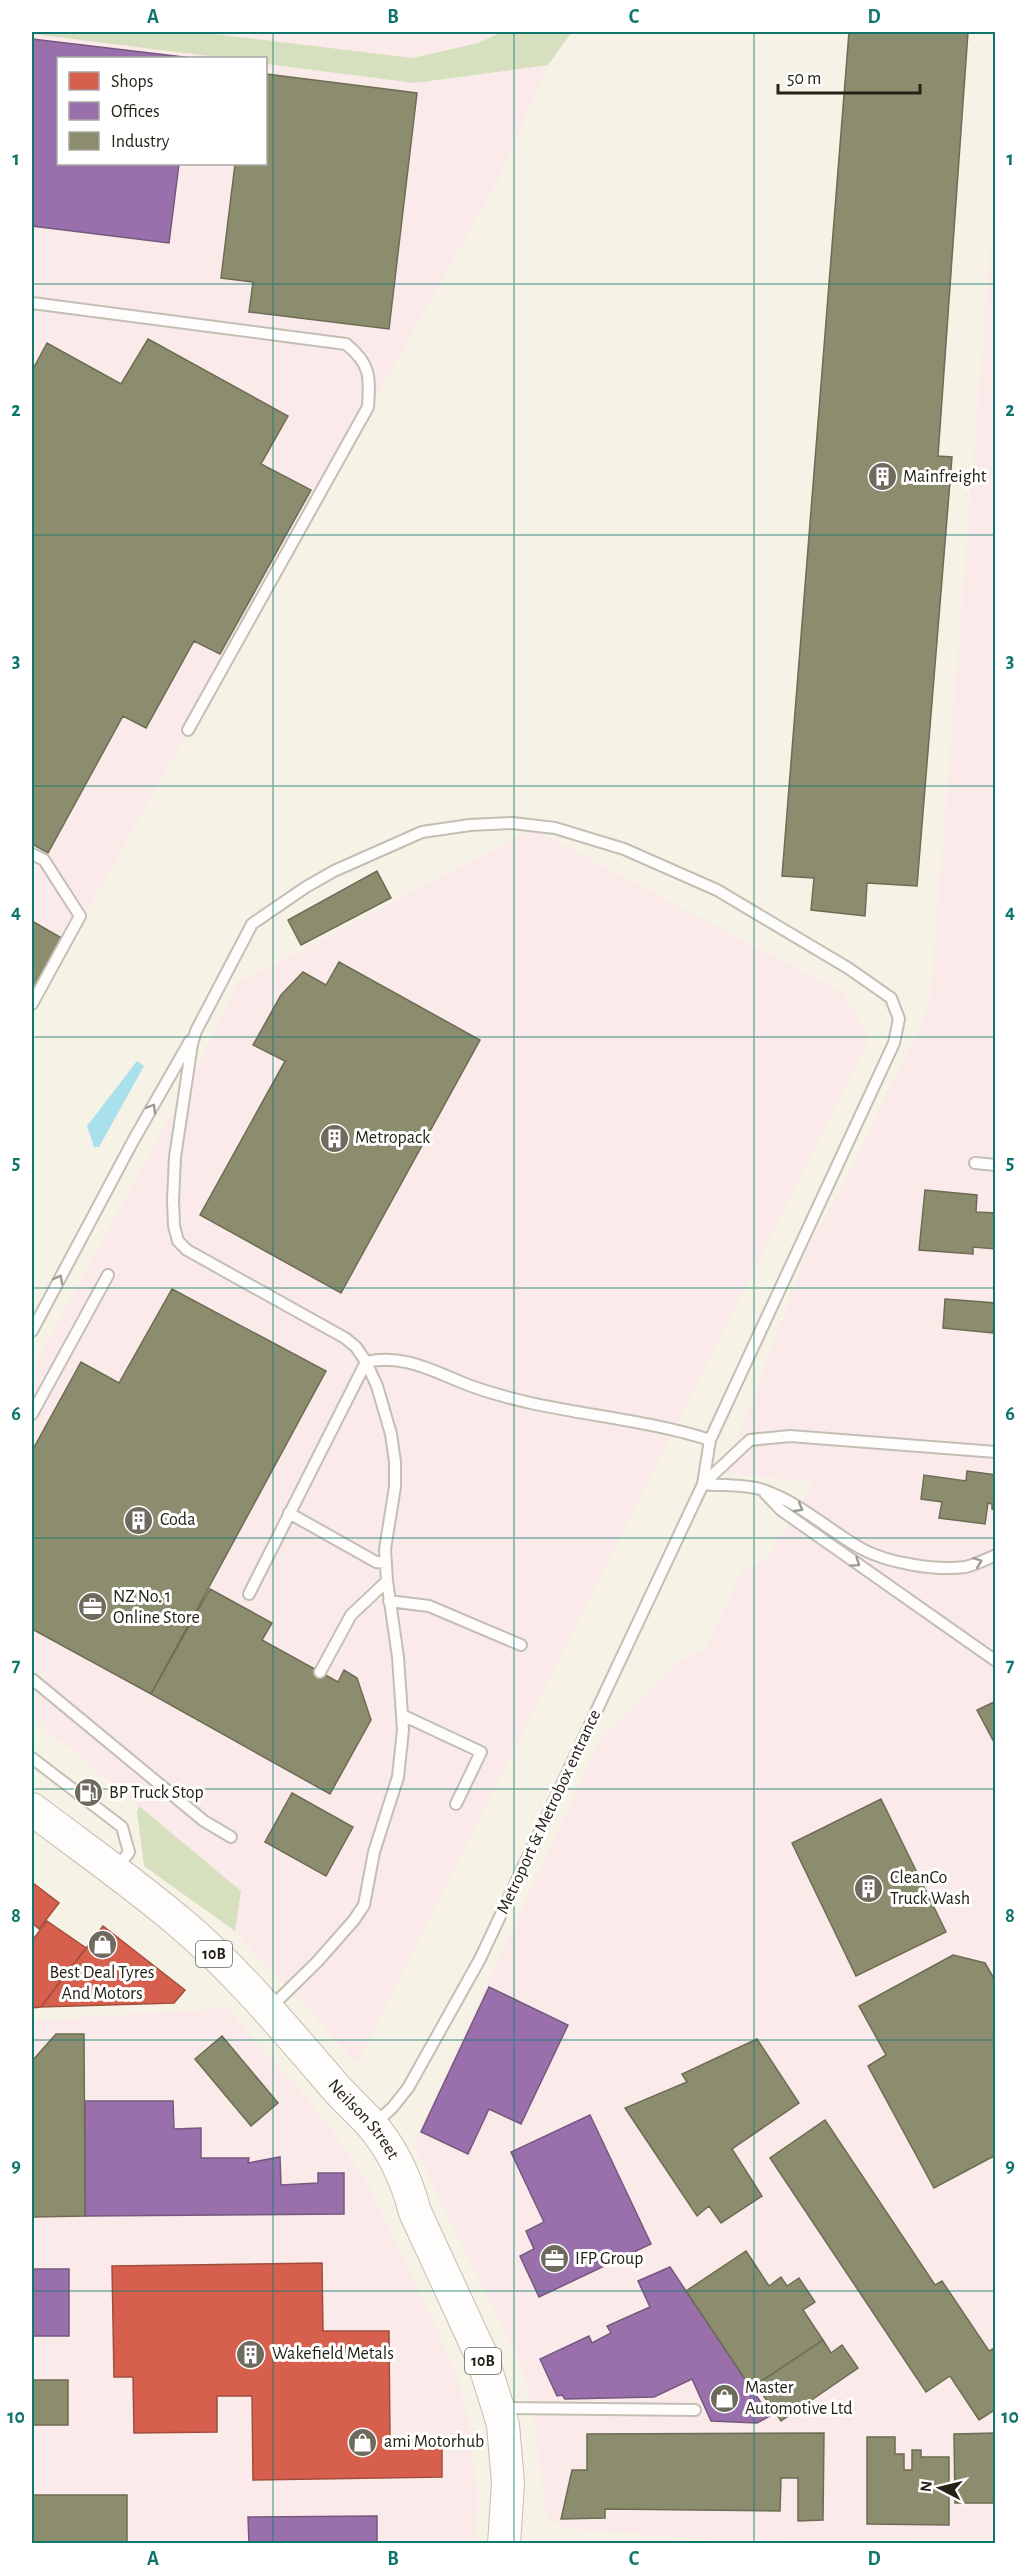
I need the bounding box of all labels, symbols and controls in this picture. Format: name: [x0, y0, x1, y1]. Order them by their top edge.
text: A: [147, 7, 159, 27]
text: B: [387, 7, 399, 27]
text: C: [629, 7, 640, 27]
text: D: [867, 7, 881, 27]
legend: [57, 57, 267, 165]
scale bar: [778, 57, 920, 95]
text: 50 m: [787, 70, 821, 88]
text: Shops: [111, 73, 153, 91]
text: Offices: [111, 103, 160, 121]
text: Industry: [111, 133, 170, 151]
text: 1: [12, 149, 20, 169]
text: 1: [1006, 149, 1014, 169]
text: 2: [11, 400, 21, 420]
text: 2: [1005, 400, 1015, 420]
building icon: Mainfreight: [866, 461, 898, 493]
place label: Mainfreight: [903, 468, 987, 486]
text: 3: [12, 651, 20, 671]
text: 3: [1006, 651, 1014, 671]
text: 4: [11, 902, 21, 922]
text: 4: [1005, 902, 1015, 922]
one-way arrow: [145, 1103, 156, 1114]
building icon: Metropack: [318, 1122, 350, 1154]
place label: Metropack: [355, 1129, 431, 1147]
text: 5: [12, 1153, 20, 1173]
text: 5: [1006, 1153, 1014, 1173]
one-way arrow: [52, 1275, 63, 1285]
text: 6: [11, 1404, 21, 1424]
text: 6: [1005, 1404, 1015, 1424]
one-way arrow: [793, 1500, 803, 1512]
building icon: Coda: [123, 1504, 155, 1536]
place label: Coda: [160, 1511, 195, 1529]
one-way arrow: [849, 1556, 860, 1567]
one-way arrow: [972, 1557, 983, 1569]
place label: NZ No. 1 Online Store: [113, 1588, 200, 1627]
office icon: NZ No. 1 Online Store: [76, 1591, 108, 1623]
text: 7: [12, 1655, 21, 1675]
text: 7: [1006, 1655, 1015, 1675]
street label: Metroport & Metrobox entrance: [494, 1707, 604, 1917]
fuel station icon: BP Truck Stop: [72, 1777, 104, 1809]
place label: BP Truck Stop: [109, 1784, 204, 1802]
place label: CleanCo Truck Wash: [890, 1869, 970, 1908]
building icon: CleanCo Truck Wash: [853, 1872, 885, 1904]
text: 8: [11, 1906, 21, 1926]
text: 8: [1005, 1906, 1015, 1926]
shop icon: Best Deal Tyres And Motors: [86, 1928, 118, 1960]
road number: 10B: [196, 1941, 232, 1967]
place label: Best Deal Tyres And Motors: [50, 1964, 154, 2003]
street label: Neilson Street: [324, 2076, 402, 2163]
text: 9: [11, 2156, 21, 2176]
text: 9: [1005, 2156, 1015, 2176]
office icon: IFP Group: [538, 2243, 570, 2275]
place label: IFP Group: [575, 2250, 643, 2268]
building icon: Wakefield Metals: [235, 2338, 267, 2370]
place label: Wakefield Metals: [272, 2345, 394, 2363]
road number: 10B: [465, 2348, 501, 2374]
place label: Master Automotive Ltd: [745, 2379, 853, 2418]
shop icon: Master Automotive Ltd: [708, 2382, 740, 2414]
text: 10: [7, 2407, 25, 2427]
text: 10: [1001, 2407, 1019, 2427]
shop icon: ami Motorhub: [347, 2426, 379, 2458]
place label: ami Motorhub: [384, 2433, 484, 2451]
north arrow: [910, 2458, 970, 2518]
text: N: [917, 2480, 935, 2493]
text: A: [147, 2549, 159, 2569]
text: B: [387, 2549, 399, 2569]
text: C: [629, 2549, 640, 2569]
text: D: [867, 2549, 881, 2569]

